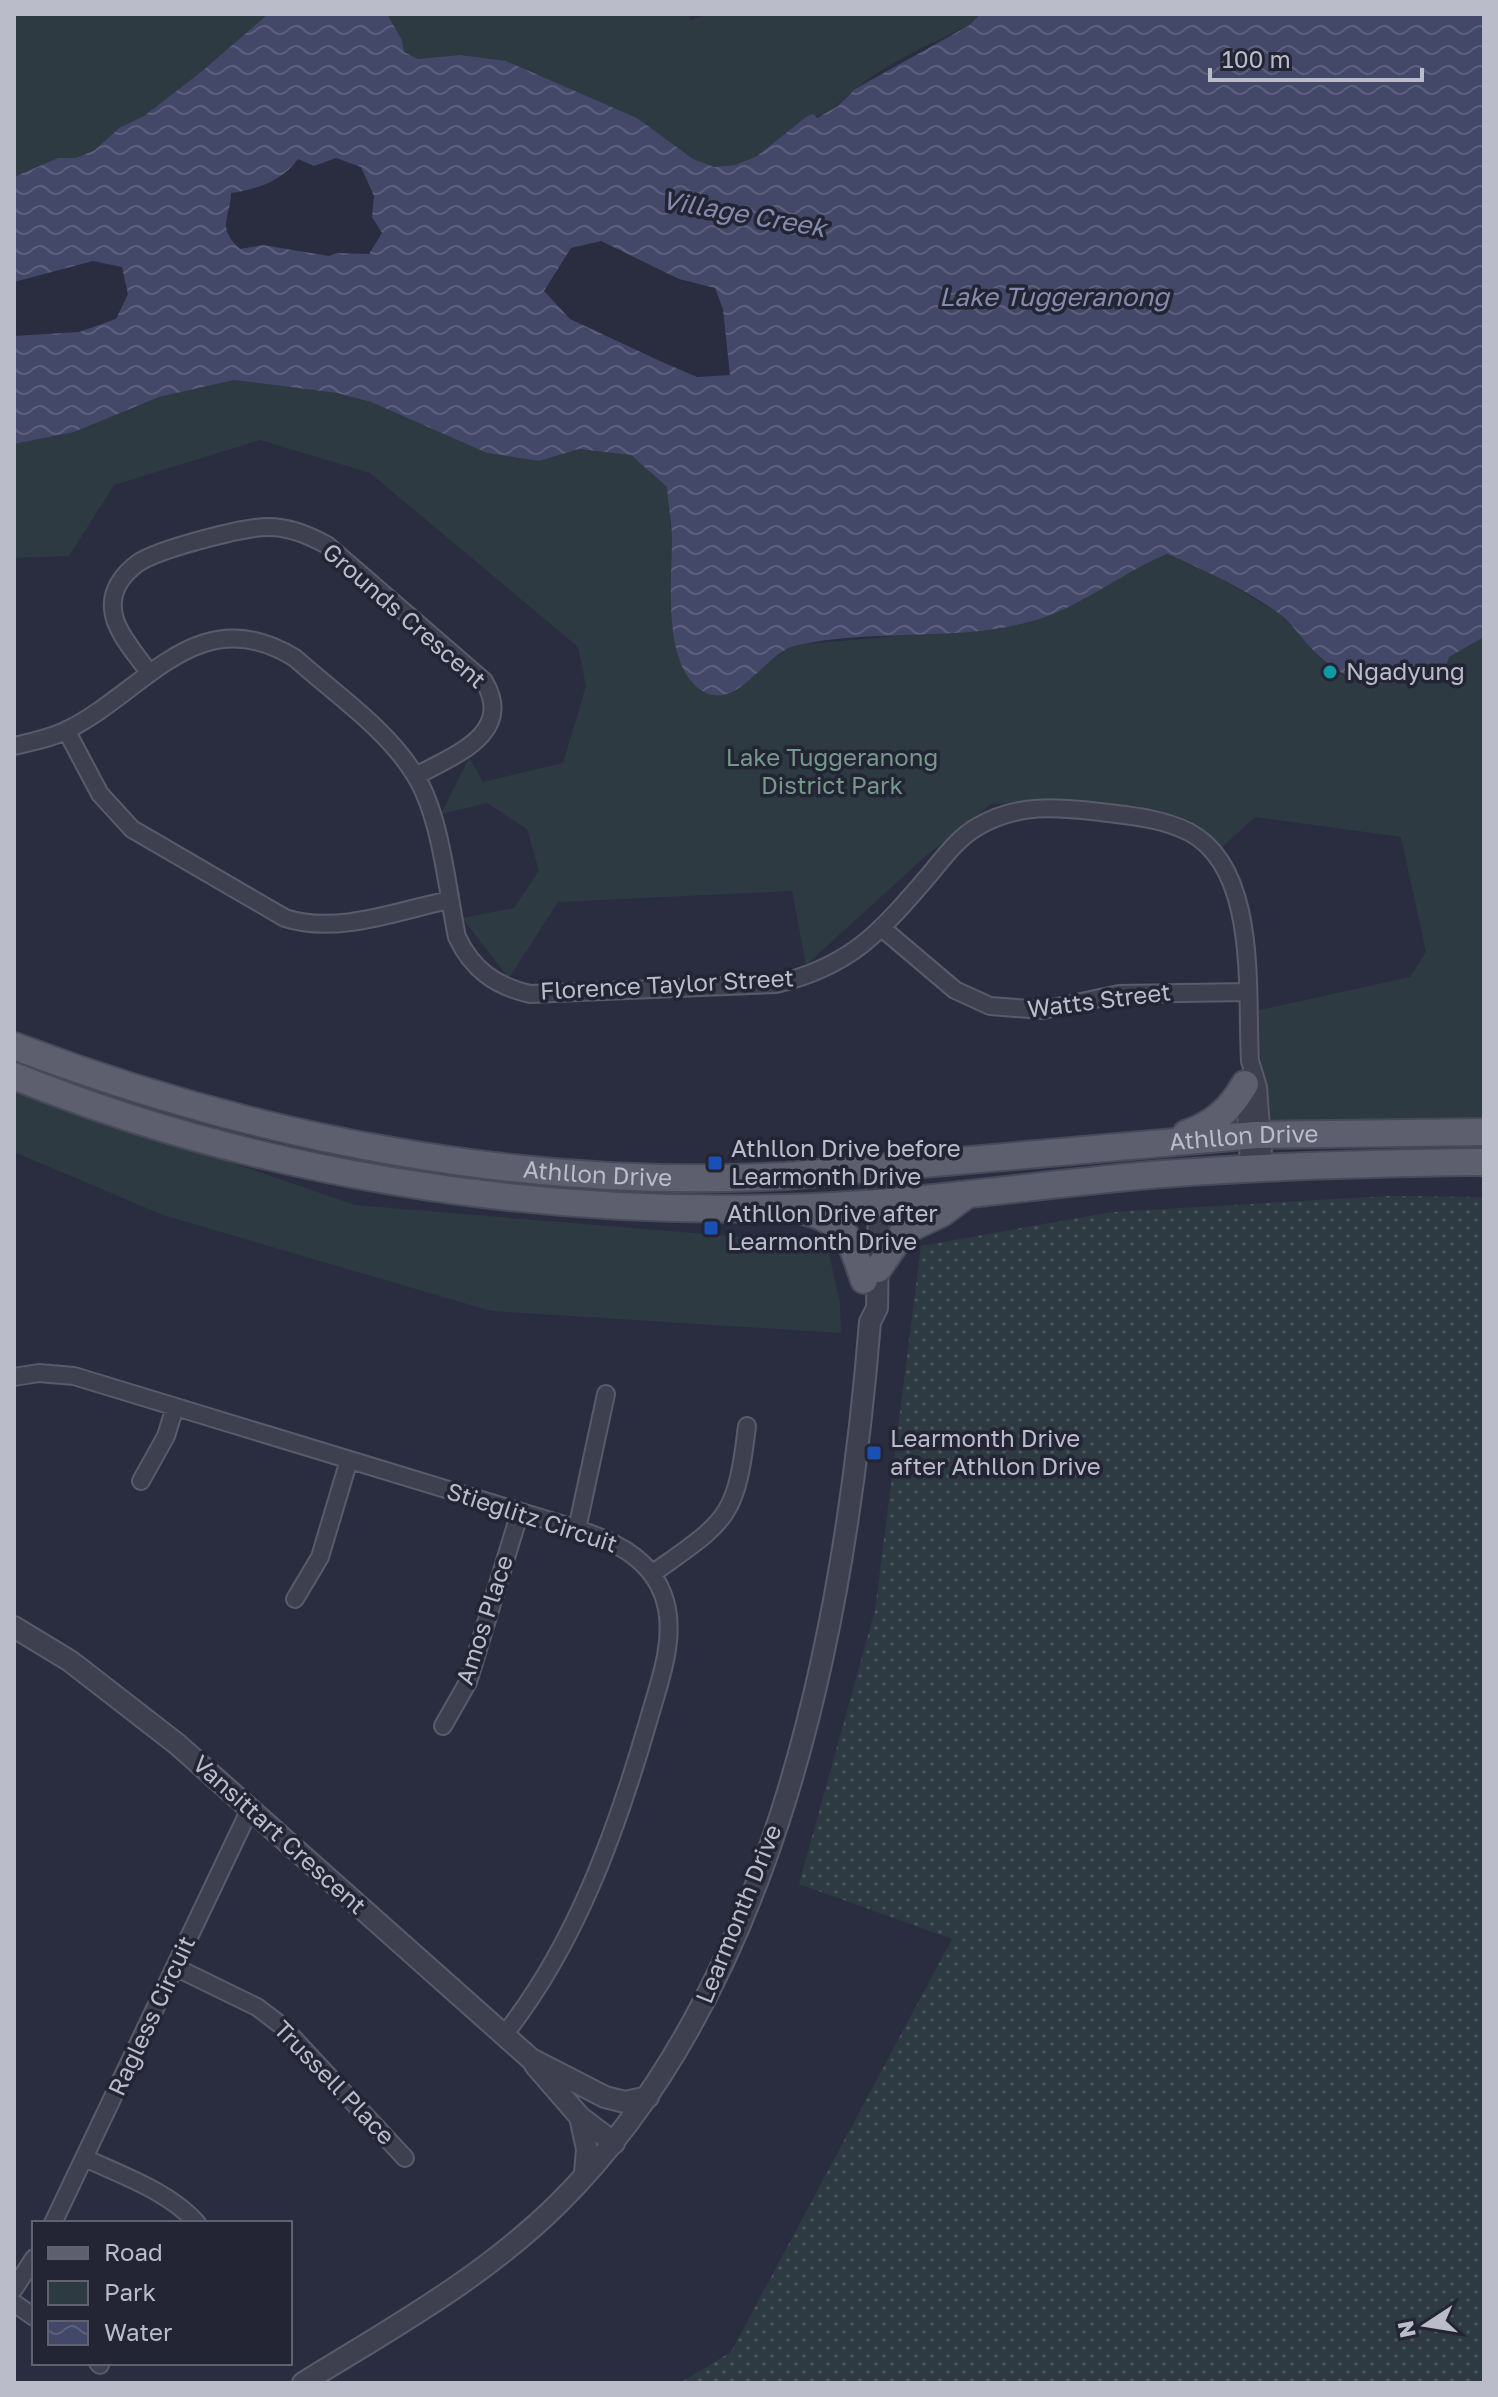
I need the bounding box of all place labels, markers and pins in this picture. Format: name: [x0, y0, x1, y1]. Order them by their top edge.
place label: Ngadyung: [1346, 656, 1465, 685]
marker: Ngadyung: [1321, 663, 1339, 681]
place label: Athllon Drive before Learmonth Drive: [731, 1133, 961, 1190]
marker: Athllon Drive before Learmonth Drive: [706, 1154, 724, 1172]
place label: Athllon Drive after Learmonth Drive: [727, 1198, 938, 1255]
marker: Athllon Drive after Learmonth Drive: [702, 1219, 720, 1237]
place label: Learmonth Drive after Athllon Drive: [890, 1423, 1101, 1480]
marker: Learmonth Drive after Athllon Drive: [865, 1444, 883, 1462]

